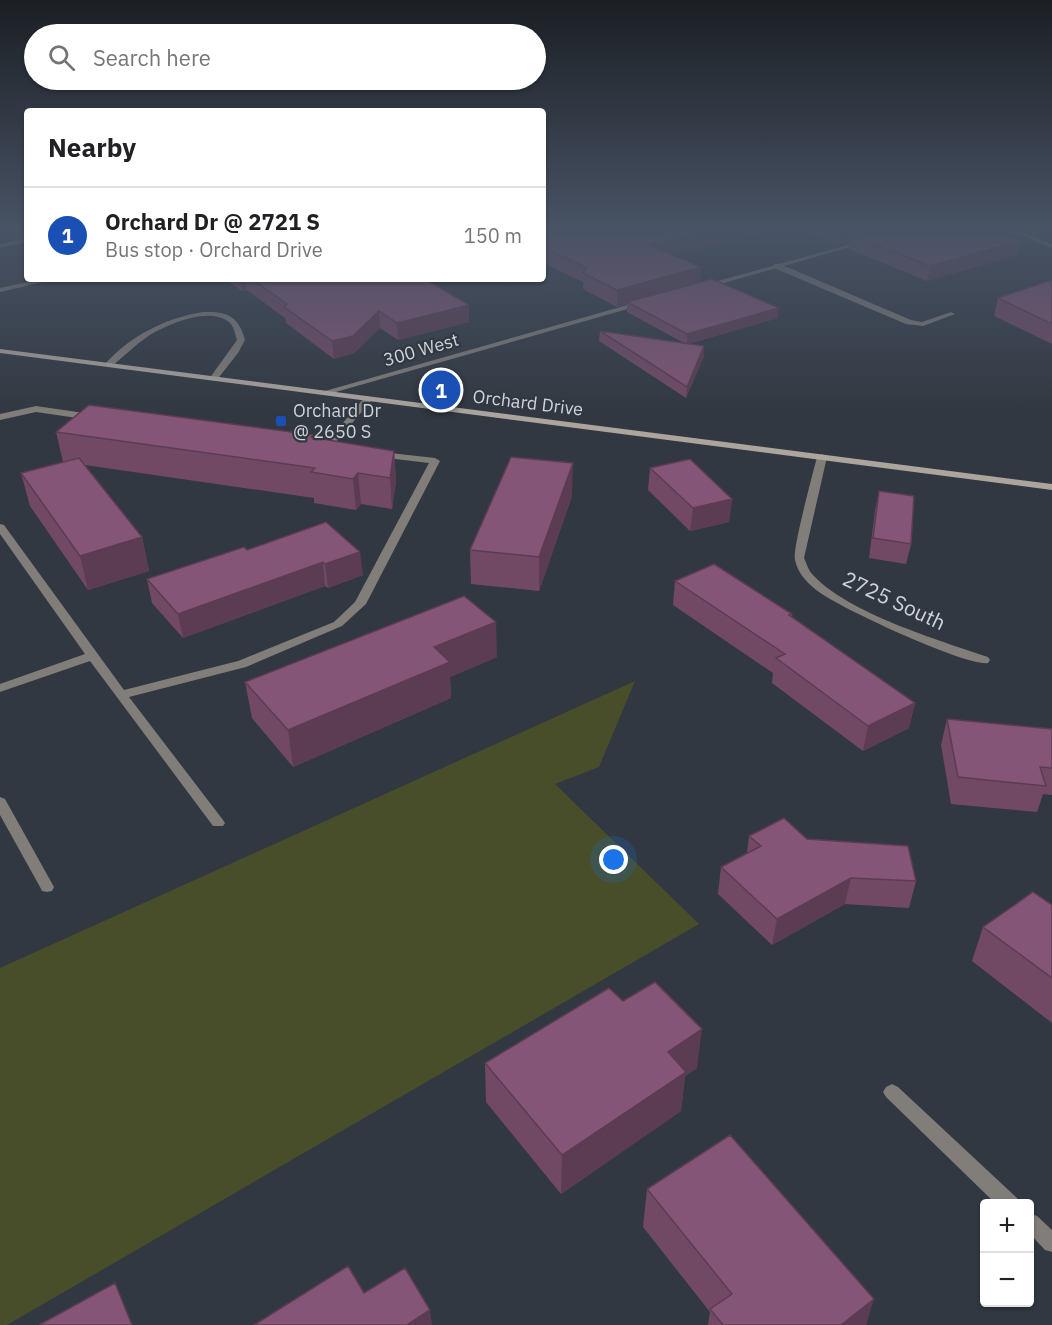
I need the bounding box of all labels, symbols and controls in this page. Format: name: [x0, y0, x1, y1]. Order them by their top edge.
search box: [24, 24, 546, 90]
icon: search: [45, 41, 78, 74]
text: Search here: [93, 43, 211, 72]
text: Nearby: [48, 130, 136, 164]
text: Orchard Dr @ 2721 S: [105, 207, 320, 236]
text: 1: [62, 222, 74, 249]
text: 150 m: [464, 222, 522, 249]
text: Bus stop · Orchard Drive: [105, 236, 323, 263]
street label: 300 West: [381, 328, 461, 371]
pin: 1: [422, 368, 460, 412]
street label: Orchard Drive: [472, 384, 585, 421]
place label: Orchard Dr @ 2650 S: [293, 399, 381, 443]
marker: Orchard Dr @ 2650 S: [274, 414, 288, 428]
street label: 2725 South: [838, 564, 950, 636]
your location: [599, 845, 628, 874]
map controls: [980, 1199, 1034, 1307]
button: +: [980, 1199, 1034, 1253]
button: −: [980, 1253, 1034, 1307]

